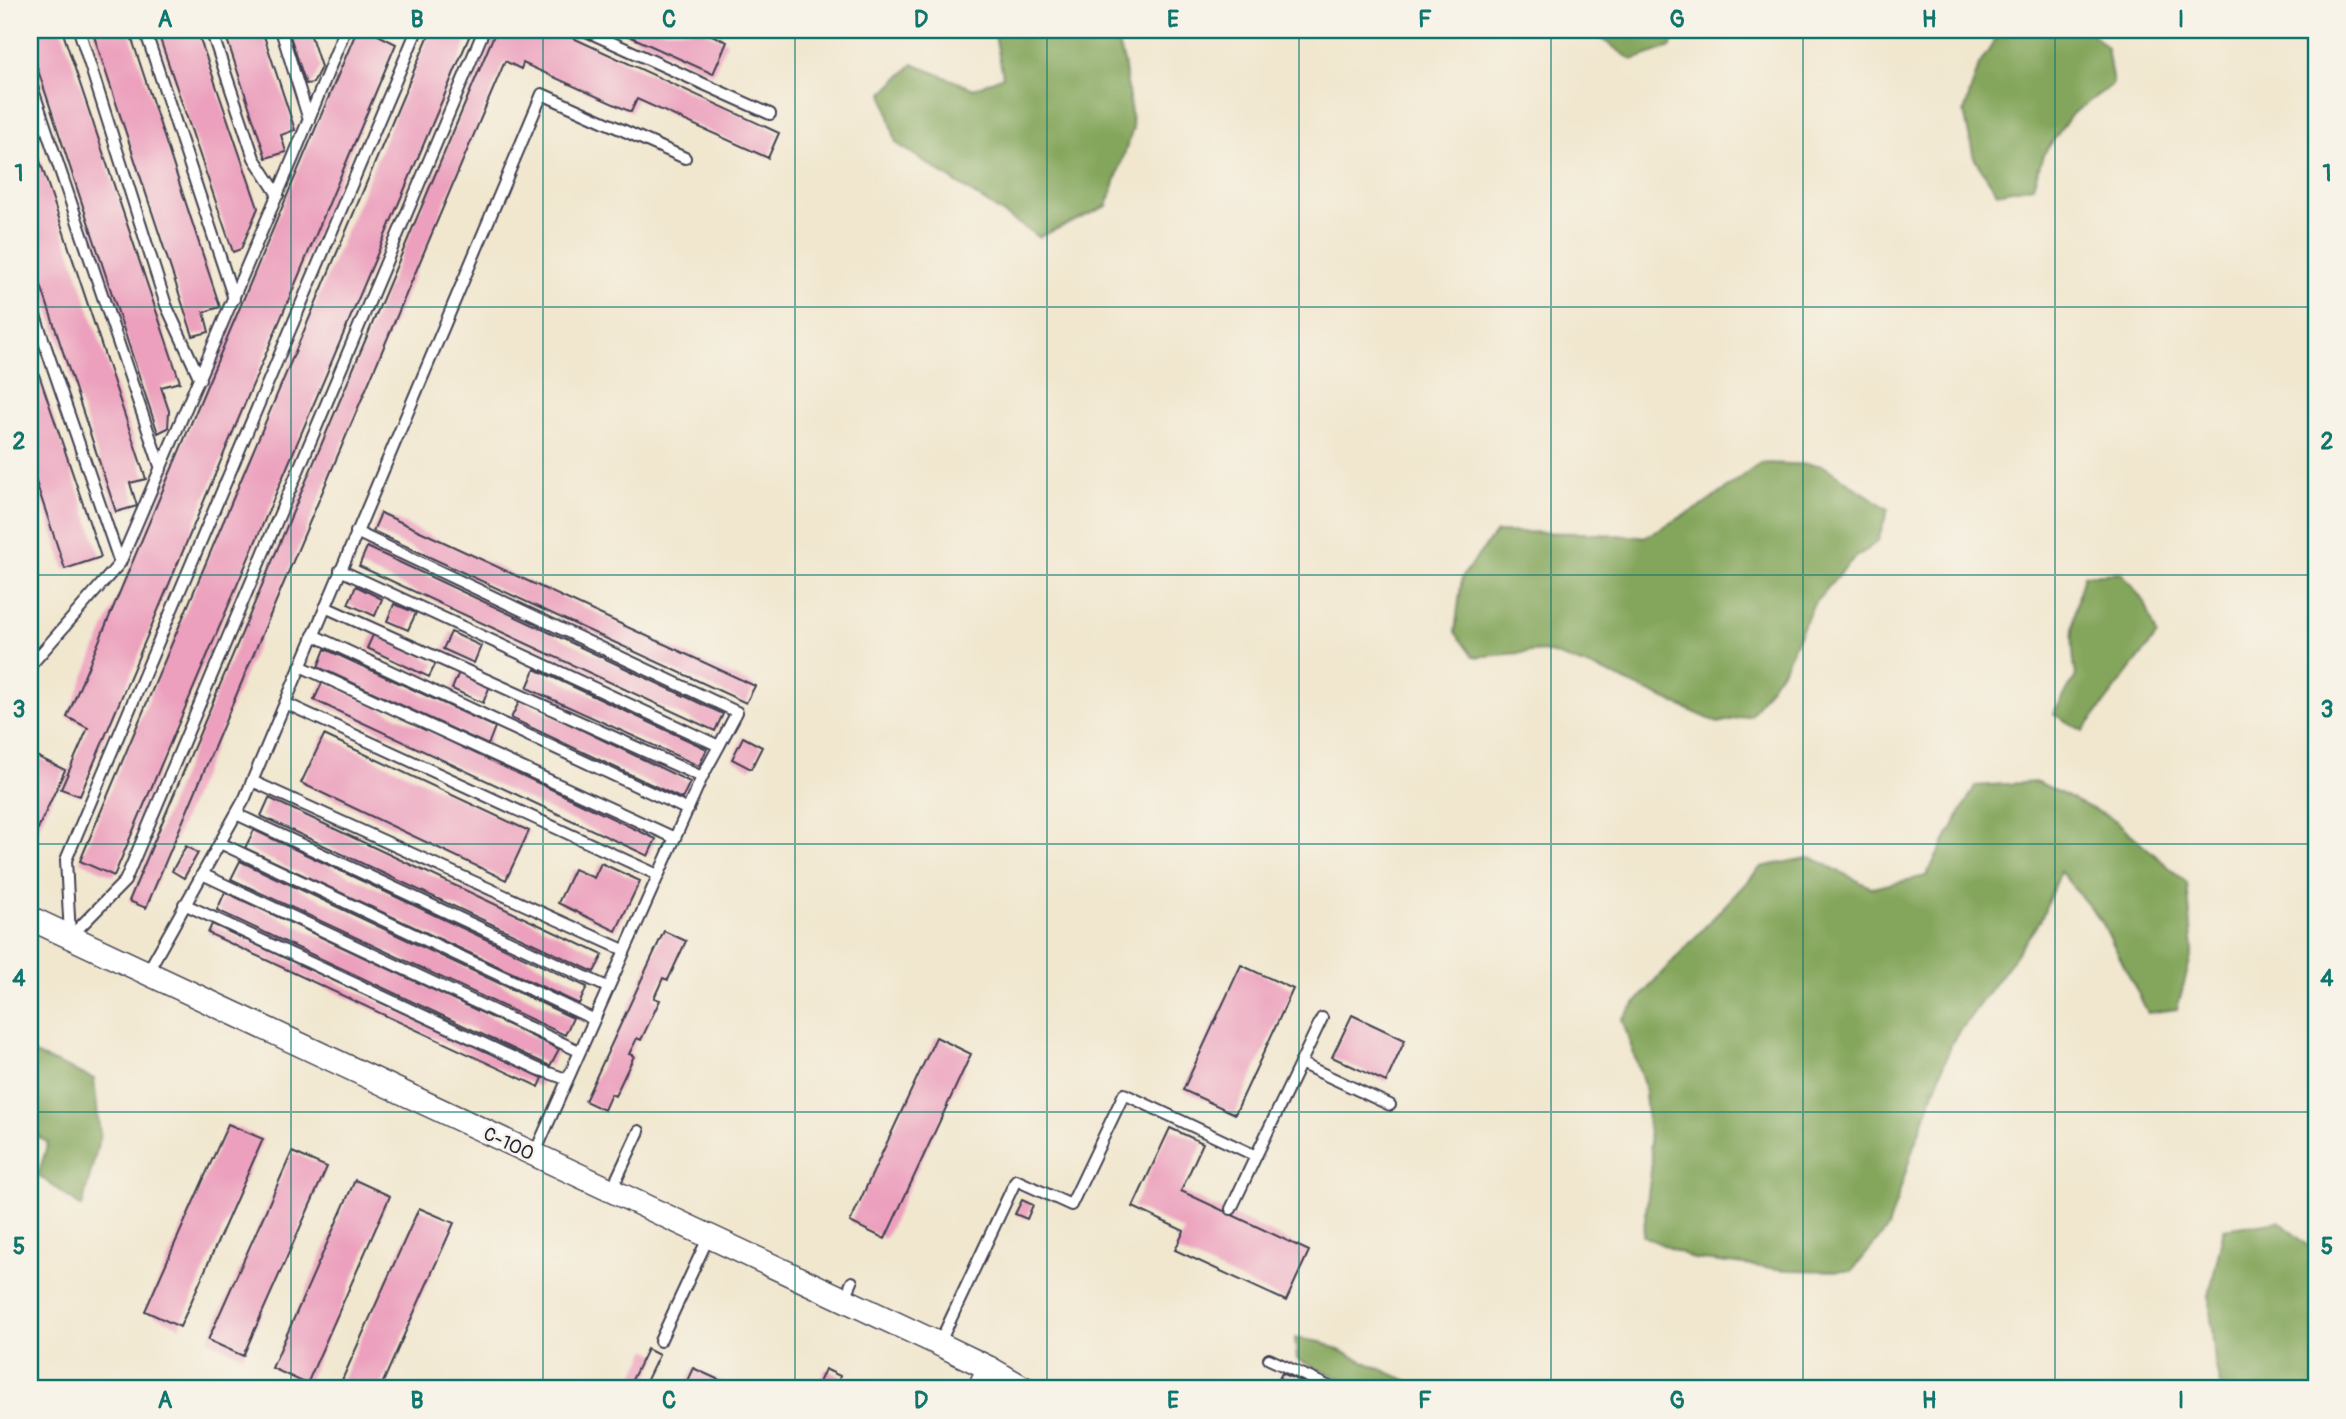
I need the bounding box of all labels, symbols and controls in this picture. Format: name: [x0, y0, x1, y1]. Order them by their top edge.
text: A: [158, 5, 173, 34]
text: B: [410, 5, 424, 34]
text: C: [662, 5, 676, 34]
text: D: [914, 5, 928, 34]
text: E: [1167, 5, 1179, 34]
text: F: [1418, 5, 1432, 34]
text: G: [1669, 5, 1685, 34]
text: H: [1922, 5, 1936, 34]
text: I: [2178, 5, 2184, 34]
text: 1: [15, 159, 24, 188]
text: 1: [2323, 159, 2332, 188]
text: 2: [13, 427, 26, 456]
text: 2: [2321, 427, 2334, 456]
text: 3: [13, 695, 25, 724]
text: 3: [2321, 695, 2333, 724]
text: 4: [12, 964, 26, 993]
text: 4: [2320, 964, 2334, 993]
street label: С-100: [479, 1122, 538, 1166]
text: 5: [13, 1232, 25, 1261]
text: 5: [2321, 1232, 2333, 1261]
text: A: [158, 1386, 173, 1415]
text: B: [410, 1386, 424, 1415]
text: C: [662, 1386, 676, 1415]
text: D: [914, 1386, 928, 1415]
text: E: [1167, 1386, 1179, 1415]
text: F: [1418, 1386, 1432, 1415]
text: G: [1669, 1386, 1685, 1415]
text: H: [1922, 1386, 1936, 1415]
text: I: [2178, 1386, 2184, 1415]

